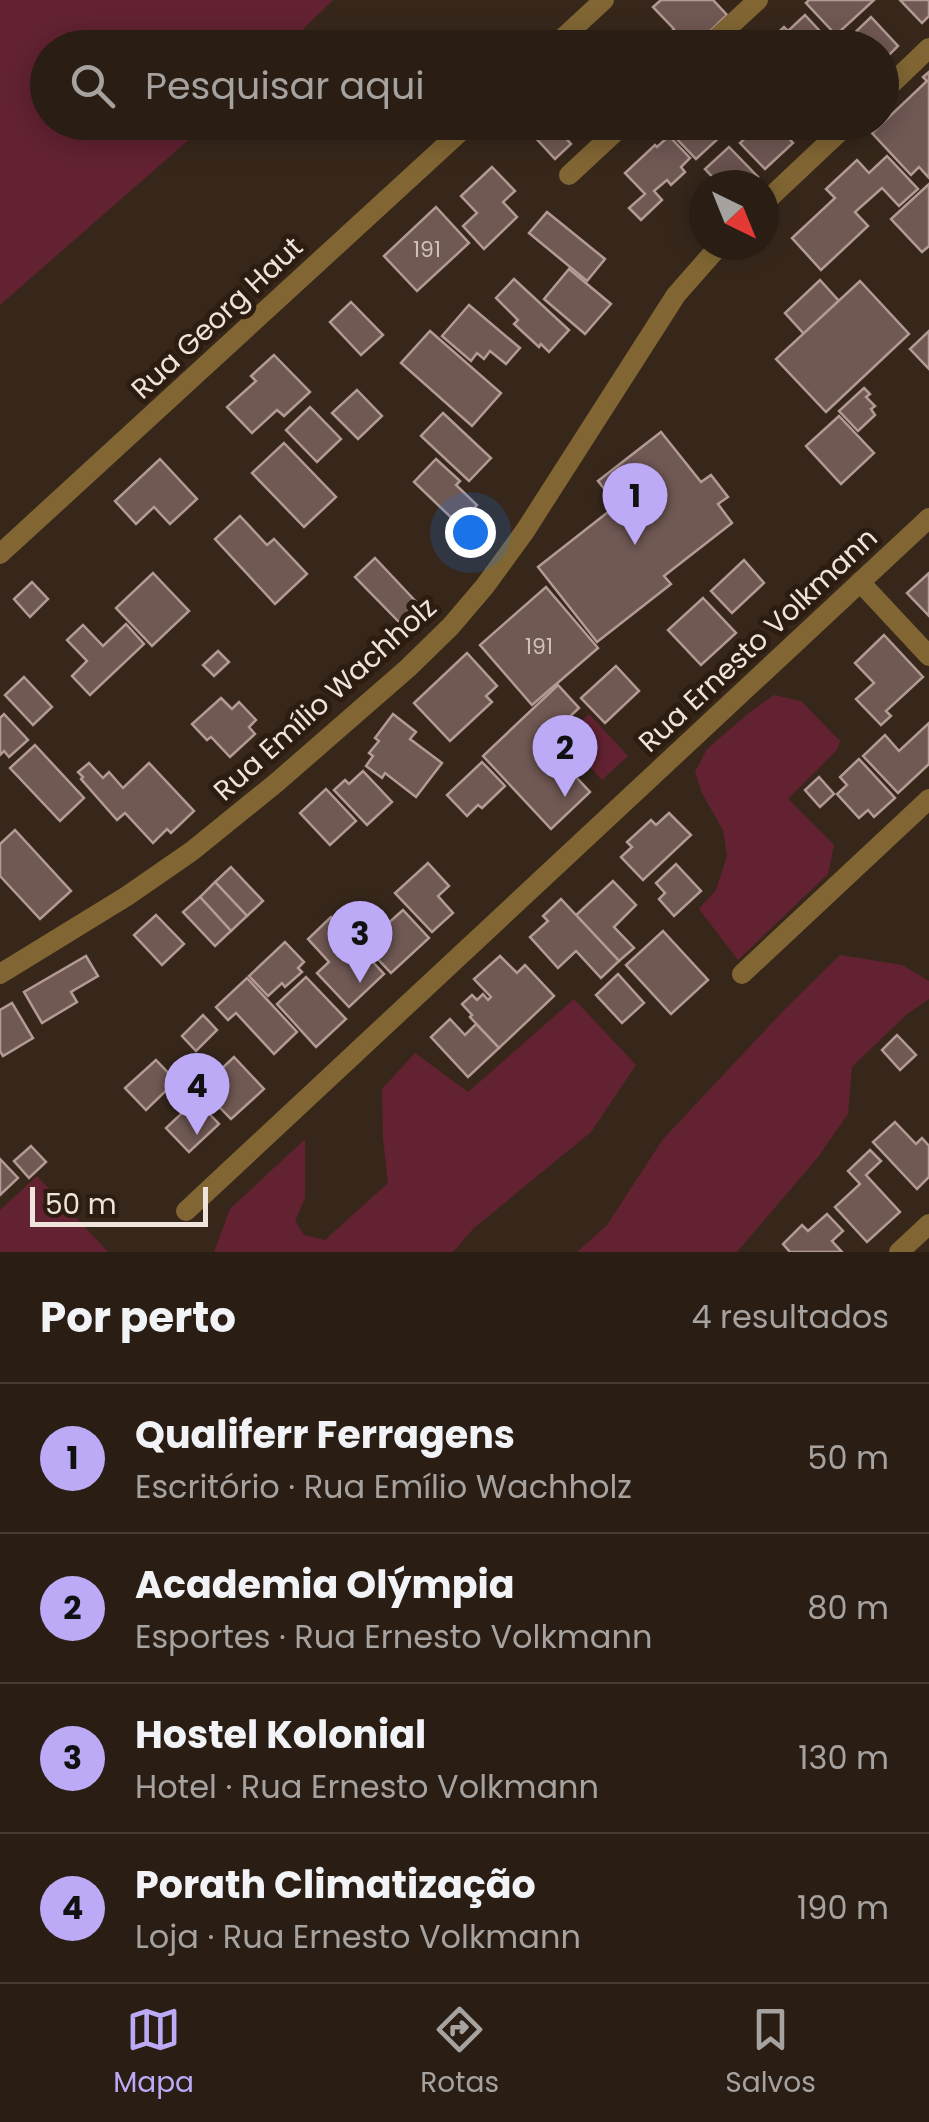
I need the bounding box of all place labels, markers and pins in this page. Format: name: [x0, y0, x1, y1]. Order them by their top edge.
pin: 1: [602, 462, 668, 545]
pin: 2: [532, 714, 598, 797]
pin: 3: [328, 900, 392, 983]
pin: 4: [164, 1052, 230, 1135]

